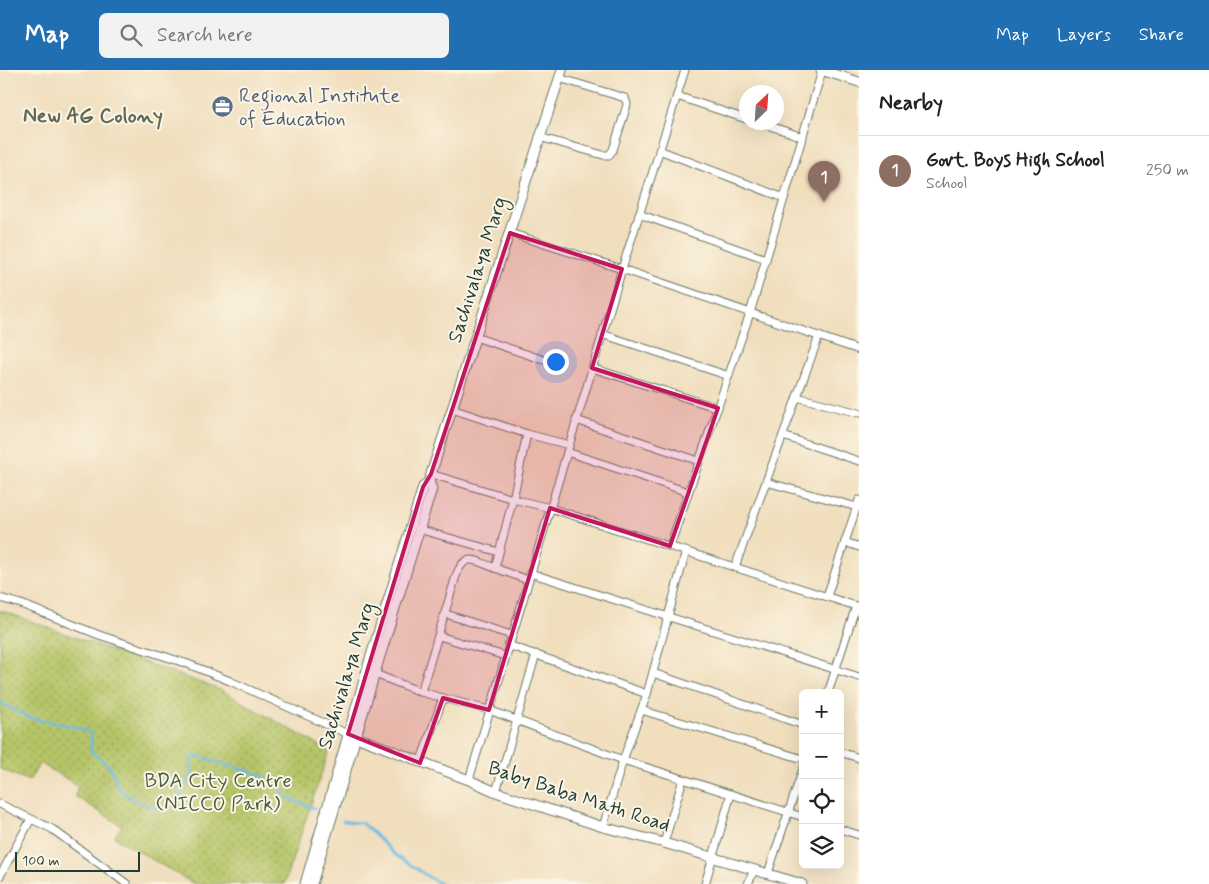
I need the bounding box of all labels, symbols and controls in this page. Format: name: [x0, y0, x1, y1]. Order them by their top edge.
search box: [99, 13, 449, 58]
text: Map: [25, 20, 69, 51]
icon: search: [117, 21, 145, 49]
text: Search here: [157, 23, 253, 48]
text: Map: [996, 23, 1029, 47]
text: Layers: [1057, 23, 1111, 47]
text: Share: [1139, 23, 1184, 47]
place label: Regional Institute of Education: [239, 83, 400, 133]
north arrow: [739, 85, 784, 130]
text: Nearby: [879, 89, 943, 117]
office icon: Regional Institute of Education: [211, 95, 235, 119]
district label: New AG Colony: [23, 102, 163, 130]
text: Govt. Boys High School: [926, 148, 1105, 173]
text: 1: [891, 160, 899, 181]
text: 250 m: [1146, 160, 1189, 181]
pin: 1: [808, 161, 840, 202]
text: School: [926, 173, 967, 194]
street label: Sachivalaya Marg: [442, 194, 515, 347]
your location: [543, 349, 569, 375]
street label: Sachivalaya Marg: [312, 599, 383, 753]
map controls: [799, 689, 844, 869]
button: +: [799, 689, 844, 734]
button: −: [799, 734, 844, 779]
street label: Baby Baba Math Road: [485, 755, 673, 839]
park label: BDA City Centre (NICCO Park): [144, 768, 292, 818]
button: locate: [799, 779, 844, 824]
button: layers: [799, 824, 844, 869]
scale bar: [15, 849, 140, 872]
text: 100 m: [22, 852, 60, 870]

